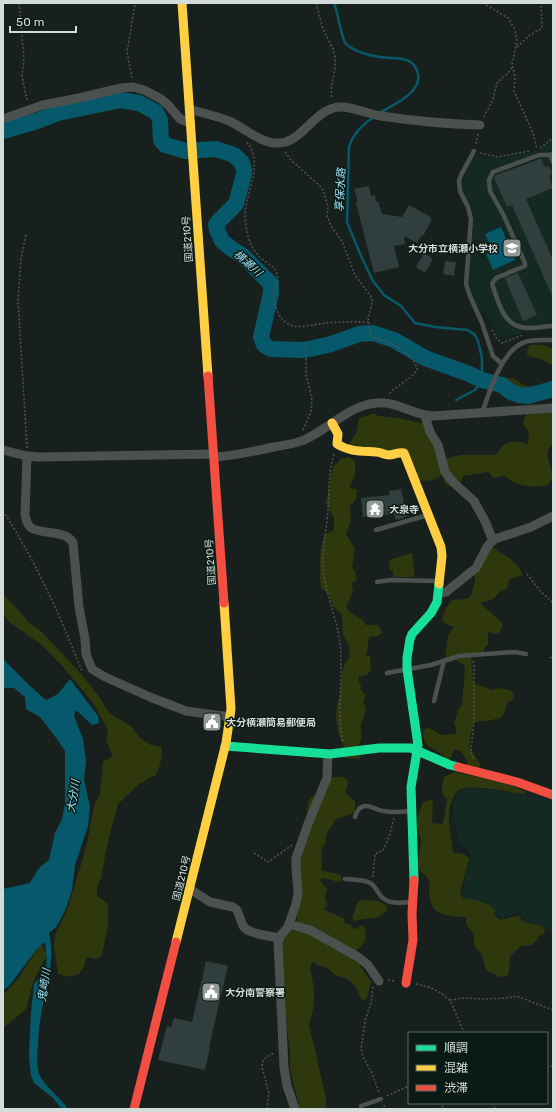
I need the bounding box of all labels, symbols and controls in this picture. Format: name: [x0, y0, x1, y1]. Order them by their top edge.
scale bar: [10, 8, 76, 34]
text: 50 m: [16, 15, 44, 29]
water label: 享保水路: [333, 167, 348, 212]
street label: 国道210号: [180, 215, 196, 263]
school or university icon: 大分市立横瀬小学校: [501, 237, 523, 259]
place label: 大分市立横瀬小学校: [408, 243, 498, 255]
water label: 横瀬川: [231, 248, 265, 280]
temple icon: 大泉寺: [364, 498, 386, 520]
place label: 大泉寺: [389, 504, 419, 516]
street label: 国道210号: [203, 538, 219, 586]
public building icon: 大分横瀬簡易郵便局: [201, 711, 223, 733]
place label: 大分横瀬簡易郵便局: [226, 717, 316, 729]
water label: 大分川: [64, 778, 83, 813]
street label: 国道210号: [171, 854, 193, 902]
water label: 鬼崎川: [35, 967, 54, 1002]
public building icon: 大分南警察署: [200, 981, 222, 1003]
place label: 大分南警察署: [225, 987, 285, 999]
legend: [408, 1032, 548, 1104]
text: 順調: [444, 1041, 468, 1055]
text: 混雑: [444, 1061, 468, 1075]
text: 渋滞: [444, 1081, 468, 1095]

